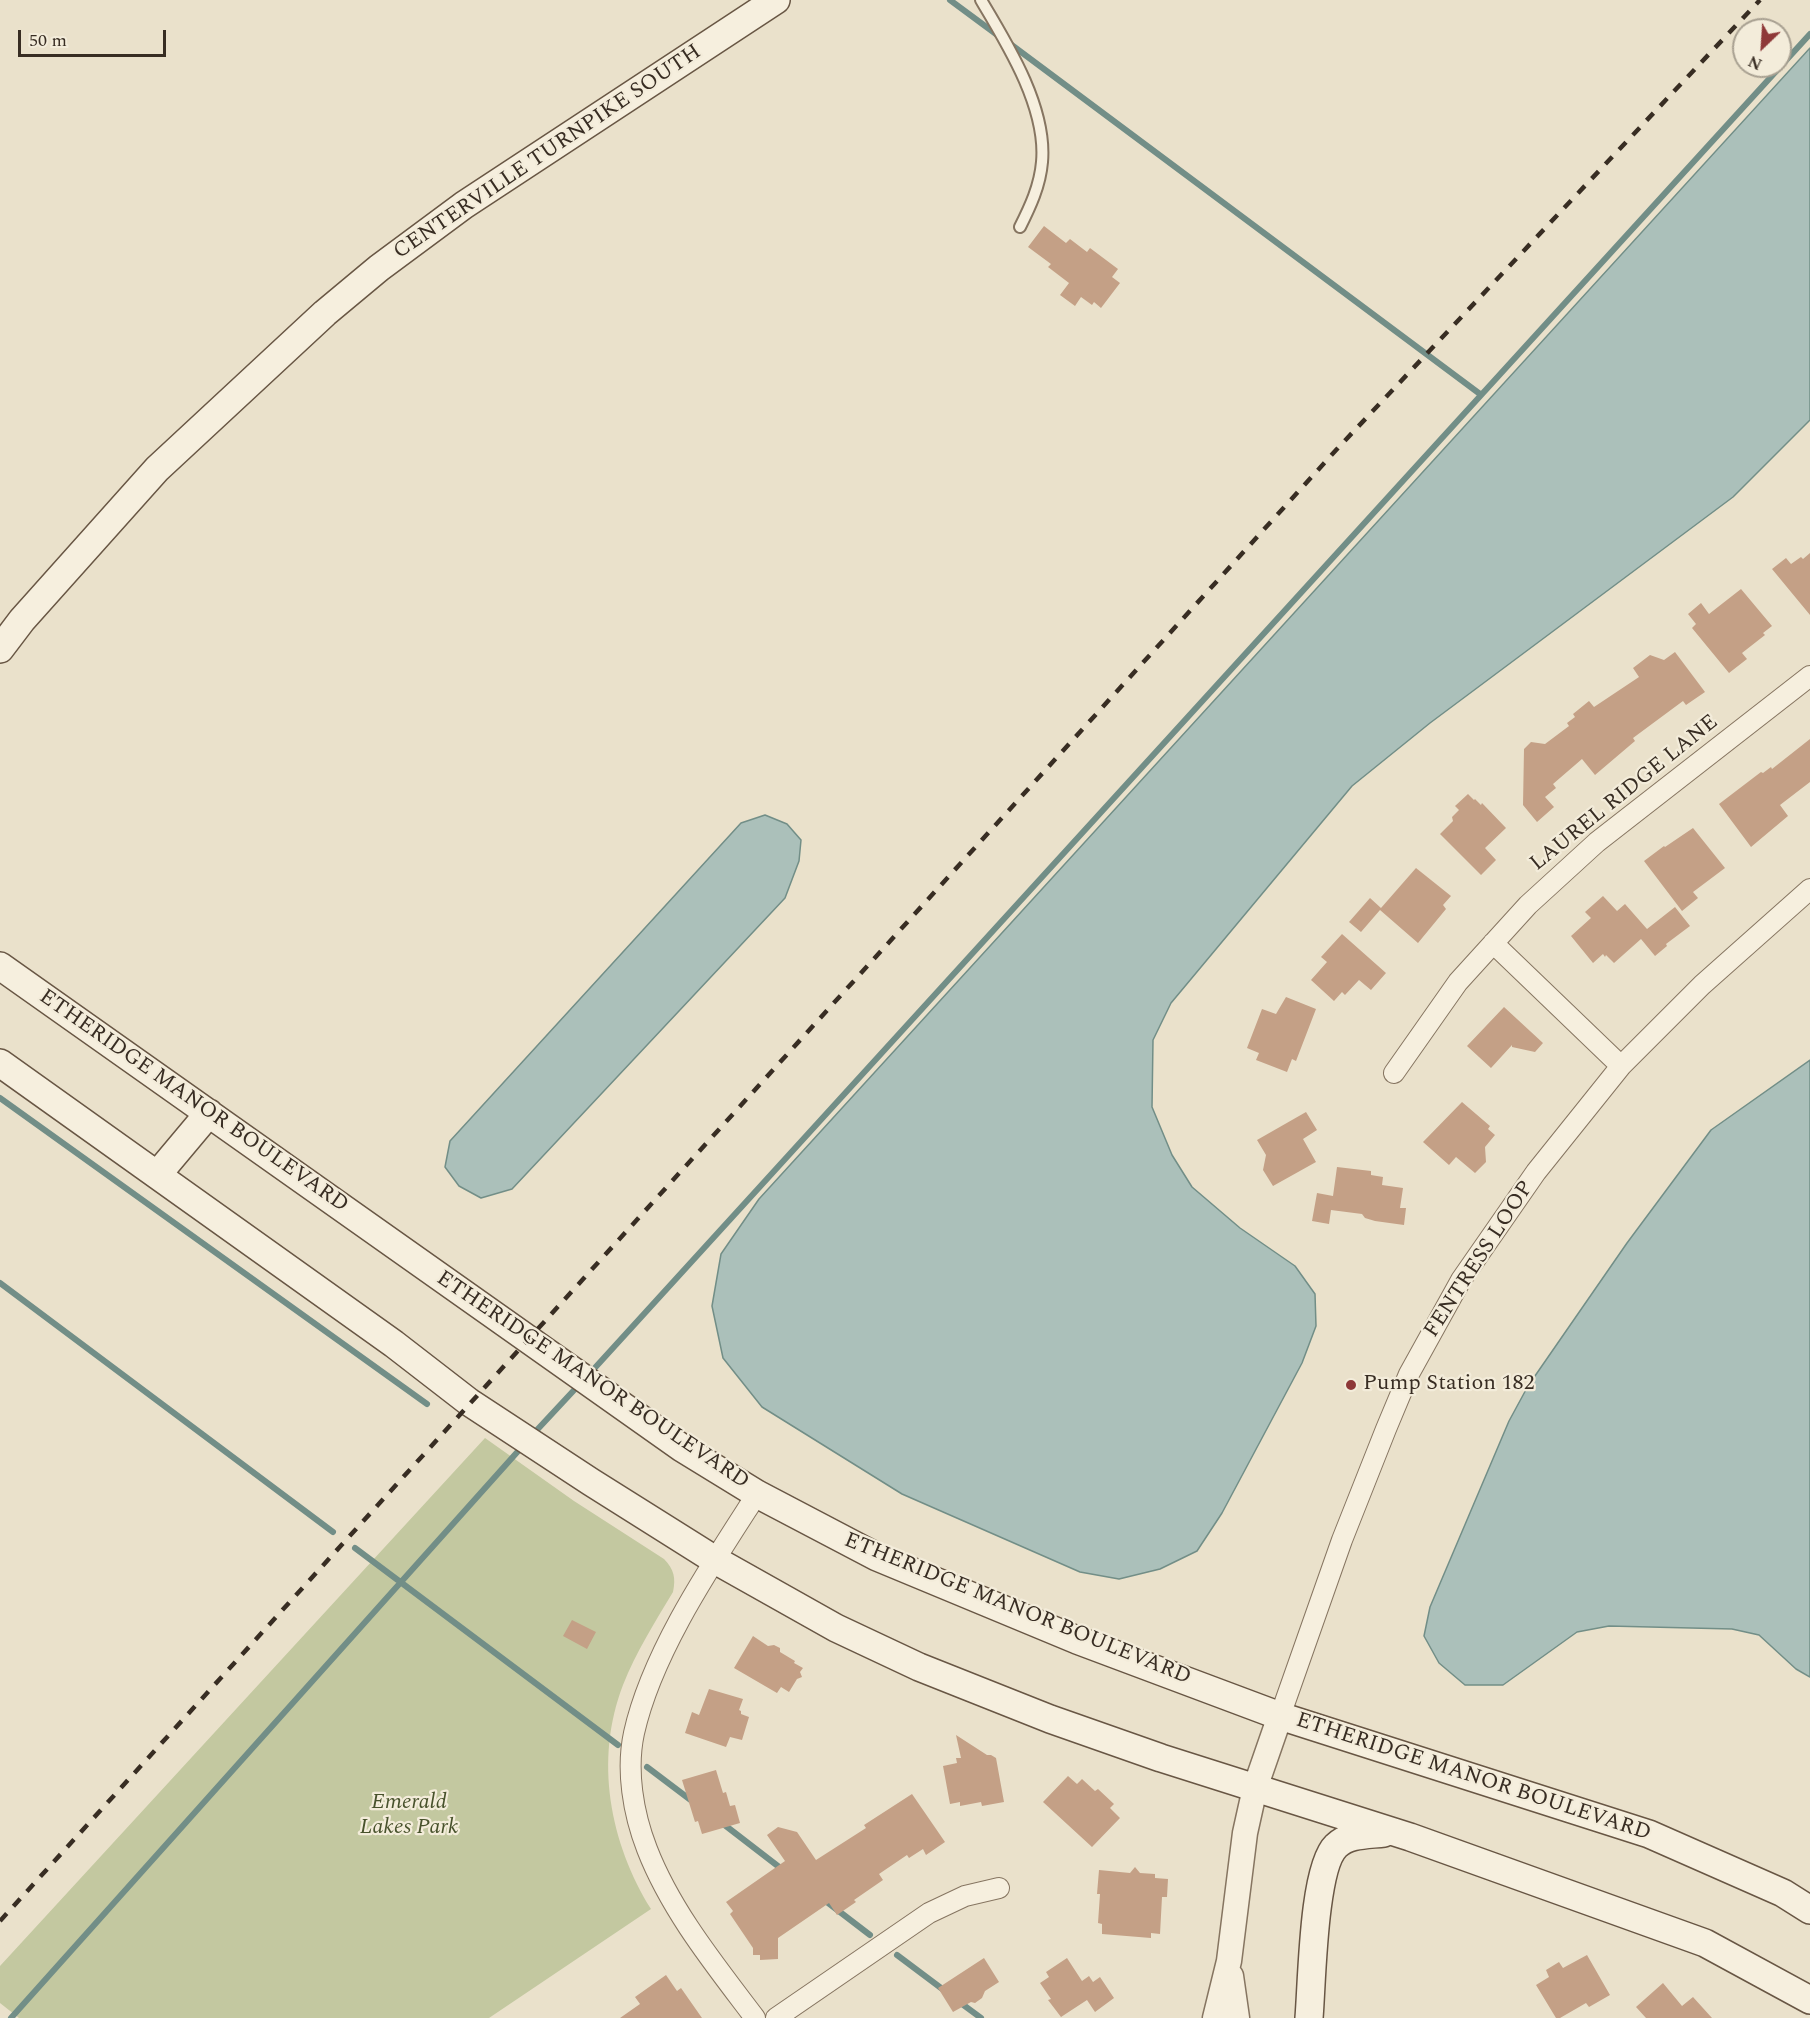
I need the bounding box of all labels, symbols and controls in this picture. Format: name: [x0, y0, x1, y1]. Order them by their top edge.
scale bar: [21, 18, 170, 56]
north arrow: [1732, 18, 1792, 78]
text: 50 m: [29, 27, 67, 54]
street label: CENTERVILLE TURNPIKE SOUTH: [389, 40, 707, 266]
text: N: [1744, 49, 1766, 76]
street label: LAUREL RIDGE LANE: [1526, 710, 1724, 878]
street label: ETHERIDGE MANOR BOULEVARD: [33, 985, 353, 1219]
street label: FENTRESS LOOP: [1419, 1177, 1541, 1343]
street label: ETHERIDGE MANOR BOULEVARD: [431, 1266, 753, 1496]
place label: Pump Station 182: [1363, 1372, 1535, 1398]
marker: Pump Station 182: [1344, 1378, 1358, 1392]
street label: ETHERIDGE MANOR BOULEVARD: [840, 1528, 1194, 1692]
street label: ETHERIDGE MANOR BOULEVARD: [1292, 1708, 1654, 1848]
park label: Emerald Lakes Park: [360, 1791, 458, 1843]

